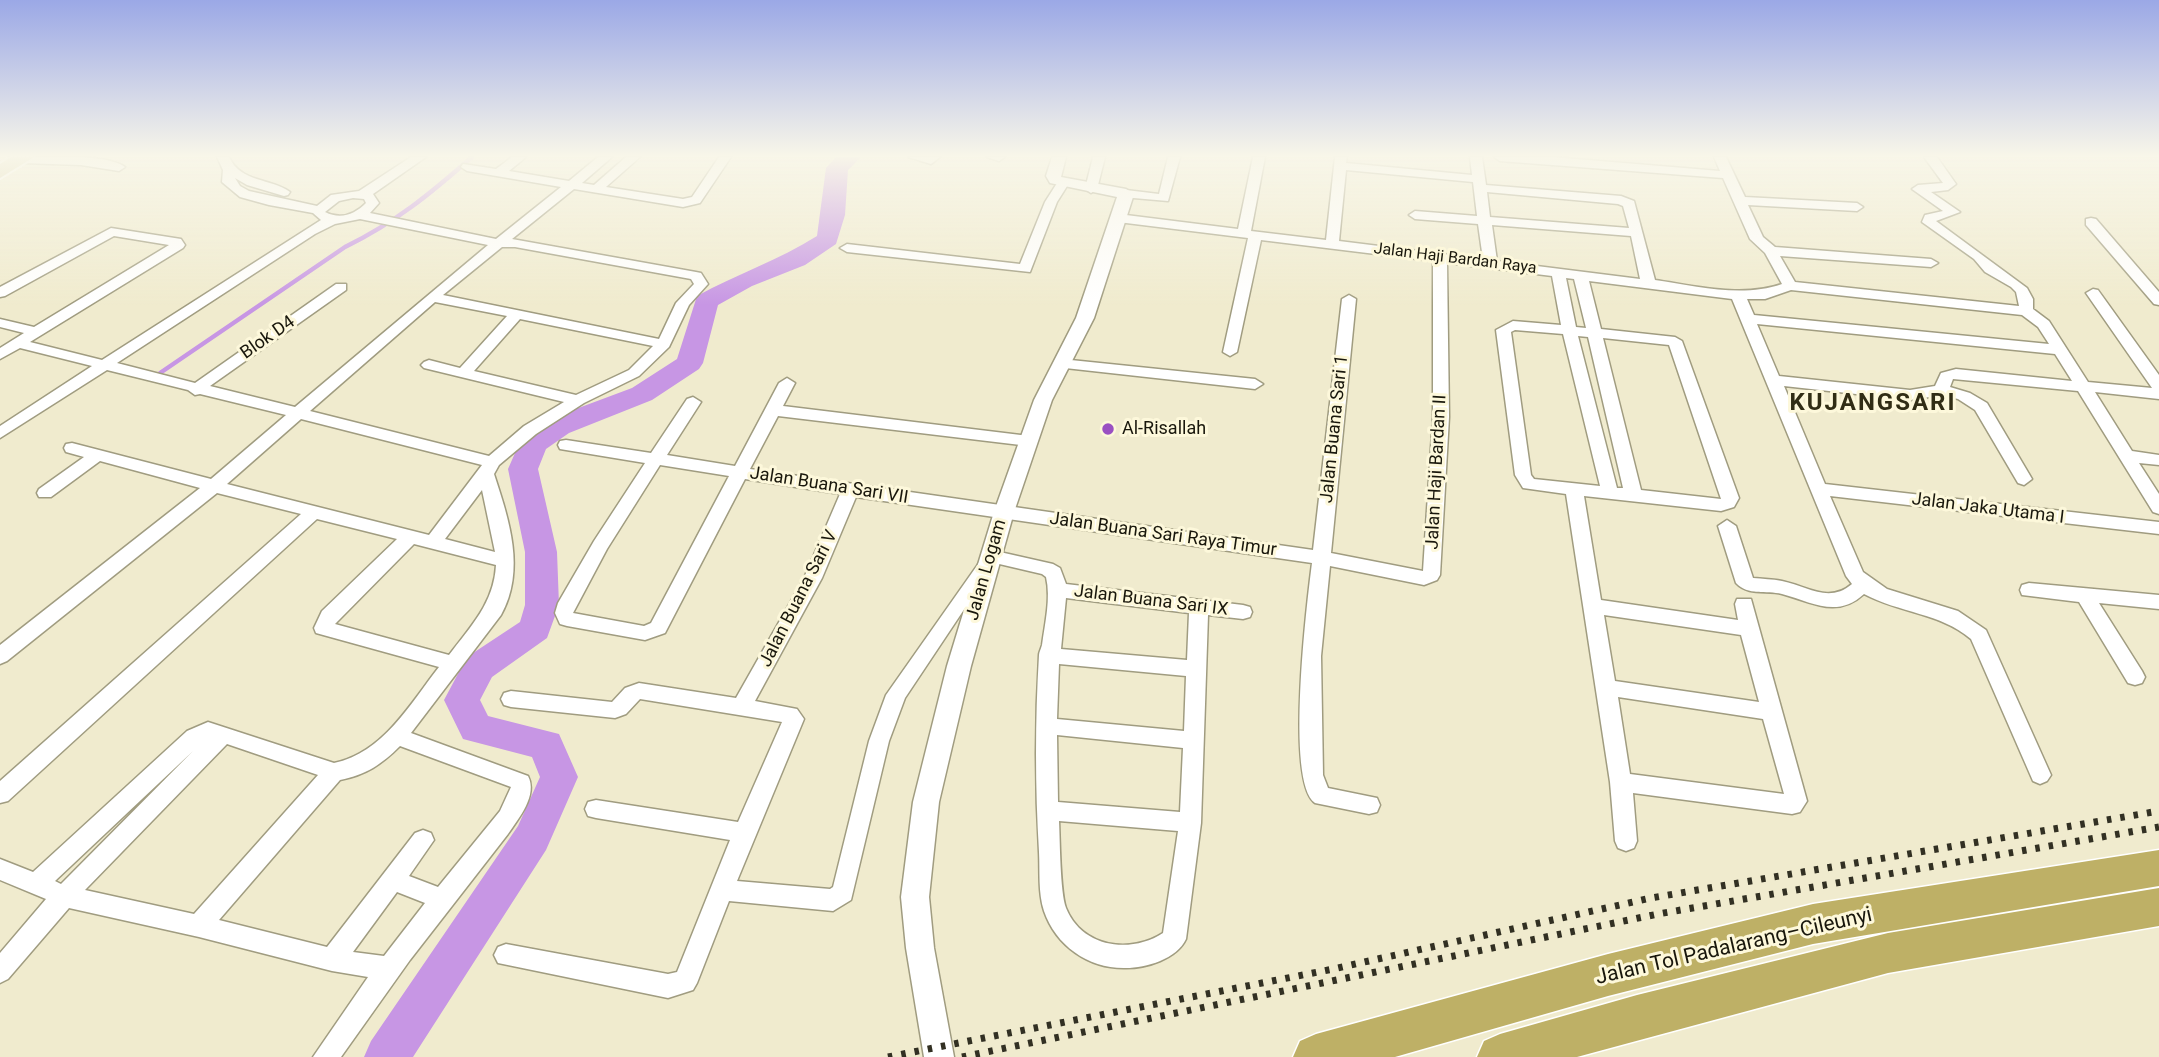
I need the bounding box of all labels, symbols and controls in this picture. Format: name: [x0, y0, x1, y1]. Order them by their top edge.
street label: Jalan Haji Bardan Raya: [1373, 239, 1537, 279]
street label: Blok D4: [237, 312, 299, 364]
street label: Jalan Buana Sari 1: [1316, 354, 1354, 504]
district label: KUJANGSARI: [1791, 390, 1955, 418]
street label: Jalan Haji Bardan II: [1422, 394, 1452, 550]
place label: Al-Risallah: [1122, 418, 1206, 440]
marker: Al-Risallah: [1100, 421, 1116, 437]
street label: Jalan Buana Sari VII: [748, 463, 910, 509]
street label: Jalan Jaka Utama I: [1910, 489, 2066, 529]
street label: Jalan Buana Sari Raya Timur: [1048, 508, 1278, 562]
street label: Jalan Logam: [962, 517, 1012, 623]
street label: Jalan Buana Sari V: [755, 527, 843, 671]
street label: Jalan Buana Sari IX: [1073, 581, 1229, 621]
street label: Jalan Tol Padalarang–Cileunyi: [1593, 903, 1875, 991]

